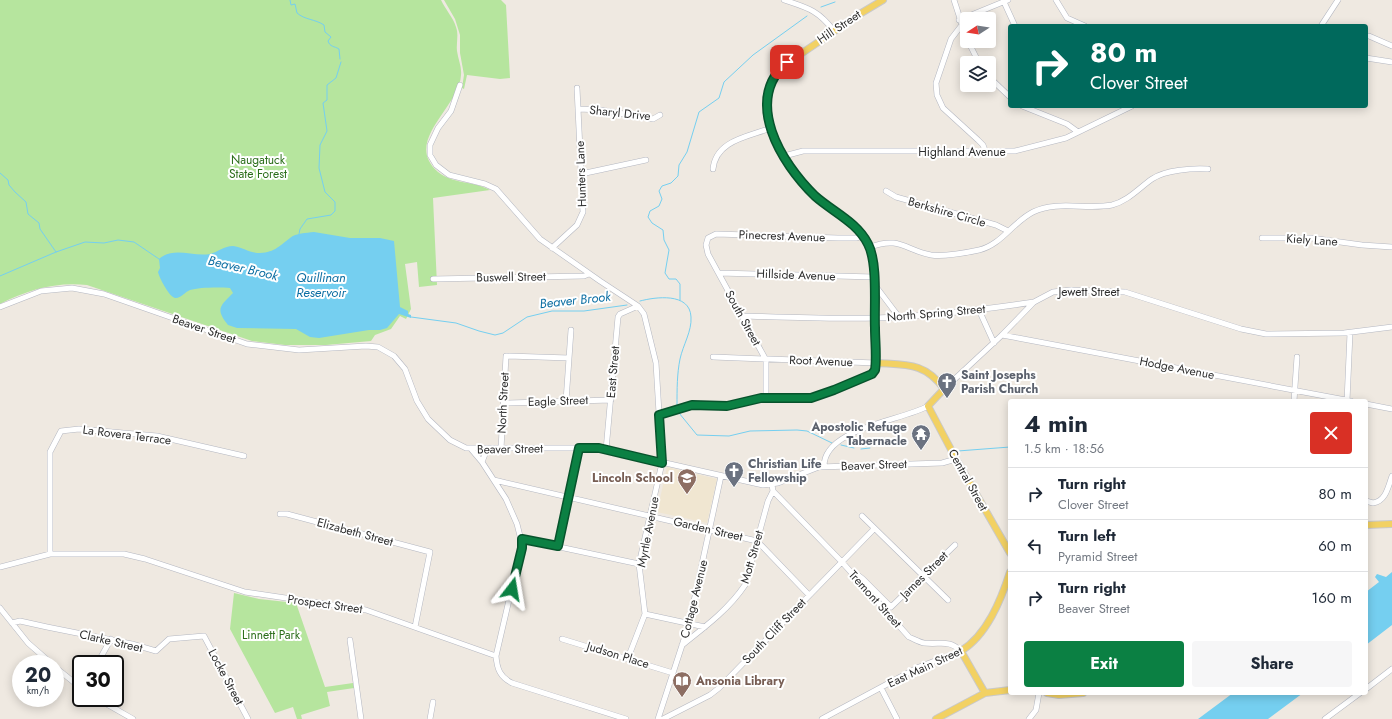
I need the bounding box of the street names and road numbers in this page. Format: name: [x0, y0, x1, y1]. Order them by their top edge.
street label: Hill Street: [813, 6, 865, 48]
street label: Sharyl Drive: [589, 101, 651, 125]
street label: Hunters Lane: [571, 140, 591, 208]
street label: Highland Avenue: [918, 143, 1006, 161]
street label: Berkshire Circle: [906, 192, 988, 232]
street label: Pinecrest Avenue: [738, 225, 826, 247]
street label: Kiely Lane: [1286, 229, 1338, 251]
street label: Hillside Avenue: [756, 265, 836, 285]
street label: Buswell Street: [476, 267, 546, 287]
street label: Jewett Street: [1056, 283, 1120, 301]
street label: South Street: [720, 287, 766, 349]
street label: North Spring Street: [886, 300, 986, 326]
street label: Beaver Street: [170, 310, 238, 348]
street label: East Street: [602, 345, 624, 399]
street label: Root Avenue: [789, 351, 853, 371]
street label: Hodge Avenue: [1138, 352, 1216, 384]
street label: North Street: [492, 372, 514, 434]
street label: Eagle Street: [528, 391, 589, 411]
street label: La Rovera Terrace: [82, 421, 172, 449]
street label: Beaver Street: [477, 439, 543, 459]
street label: Central Street: [944, 446, 993, 514]
street label: Beaver Street: [841, 455, 908, 475]
street label: Myrtle Avenue: [632, 495, 664, 569]
street label: Garden Street: [672, 512, 745, 546]
street label: Elizabeth Street: [315, 513, 395, 551]
street label: Mott Street: [736, 528, 768, 586]
street label: James Street: [895, 547, 952, 604]
street label: Cottage Avenue: [676, 558, 712, 640]
street label: Tremont Street: [844, 566, 906, 632]
street label: Prospect Street: [286, 590, 364, 618]
street label: South Cliff Street: [738, 594, 810, 668]
street label: Clarke Street: [78, 625, 145, 657]
street label: Judson Place: [583, 636, 651, 673]
street label: East Main Street: [885, 642, 966, 692]
street label: Locke Street: [204, 646, 248, 708]

